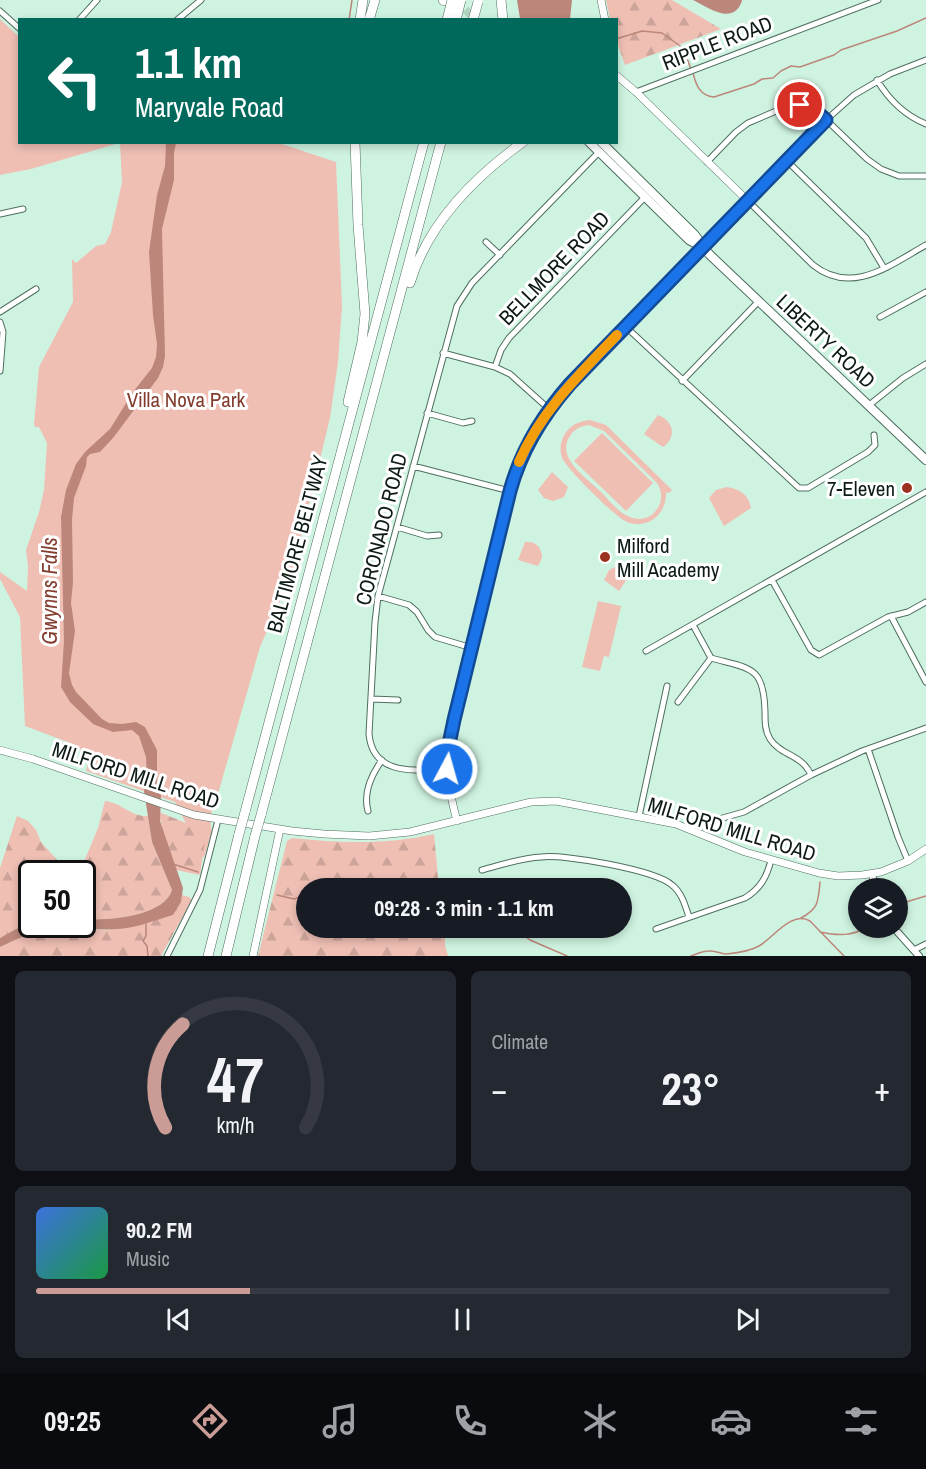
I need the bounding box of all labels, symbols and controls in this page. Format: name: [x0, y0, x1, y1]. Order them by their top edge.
street label: RIPPLE ROAD: [658, 9, 776, 77]
text: 1.1 km: [135, 35, 242, 91]
icon: left: [36, 42, 114, 120]
pin: [774, 79, 825, 130]
icon: arrive: [783, 88, 816, 121]
text: Maryvale Road: [135, 89, 284, 125]
street label: BELLMORE ROAD: [492, 205, 616, 331]
street label: LIBERTY ROAD: [770, 288, 882, 394]
park label: Villa Nova Park: [127, 385, 246, 414]
street label: CORONADO ROAD: [348, 450, 414, 608]
street label: BALTIMORE BELTWAY: [259, 452, 335, 636]
place label: 7-Eleven: [827, 474, 895, 503]
marker: 7-Eleven: [900, 481, 914, 495]
place label: Milford Mill Academy: [617, 531, 720, 584]
water label: Gwynns Falls: [34, 537, 64, 645]
marker: Milford Mill Academy: [598, 550, 612, 564]
street label: MILFORD MILL ROAD: [49, 734, 223, 816]
position arrow: [415, 737, 479, 801]
street label: MILFORD MILL ROAD: [644, 790, 820, 868]
speed limit sign: 50: [18, 860, 96, 938]
map controls: [848, 878, 908, 938]
button: layers: [848, 878, 908, 938]
text: 09:28 · 3 min · 1.1 km: [374, 893, 554, 923]
text: Climate: [492, 1028, 548, 1055]
text: 47: [207, 1037, 264, 1121]
text: 23°: [661, 1058, 720, 1119]
text: −: [492, 1067, 507, 1111]
text: +: [874, 1067, 890, 1111]
text: km/h: [216, 1111, 254, 1140]
text: 90.2 FM: [126, 1215, 192, 1245]
text: Music: [126, 1245, 170, 1272]
icon: previous: [162, 1303, 195, 1336]
icon: pause: [446, 1303, 479, 1336]
icon: next: [731, 1303, 764, 1336]
icon: directions: [189, 1400, 231, 1442]
icon: music: [319, 1400, 361, 1442]
icon: phone: [449, 1400, 491, 1442]
icon: climate: [579, 1400, 621, 1442]
icon: car: [710, 1400, 752, 1442]
icon: filters: [840, 1400, 882, 1442]
text: 09:25: [44, 1403, 101, 1439]

